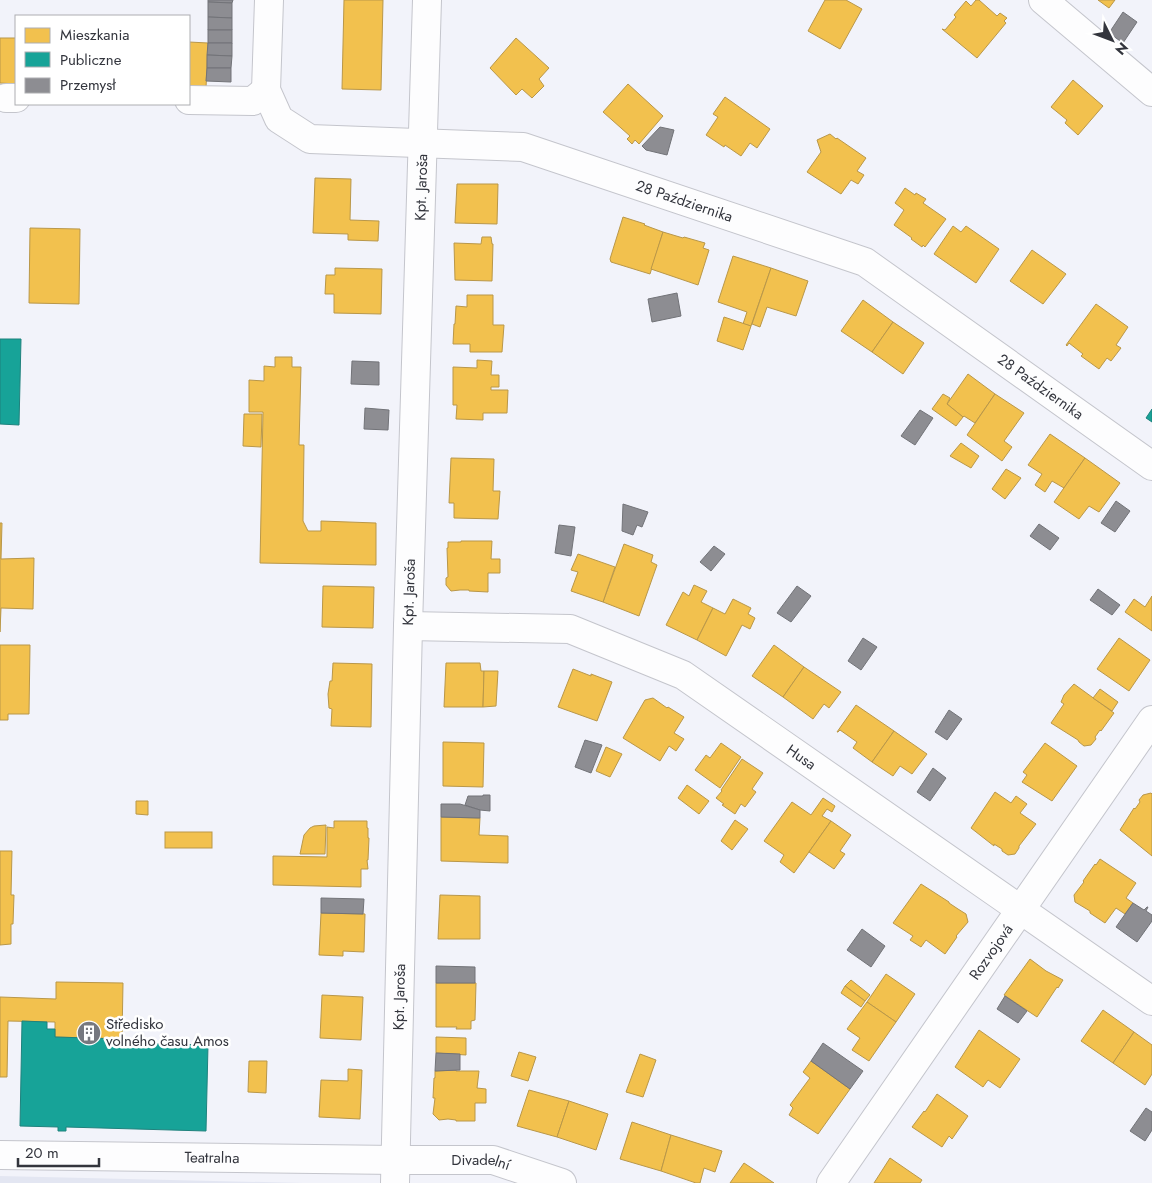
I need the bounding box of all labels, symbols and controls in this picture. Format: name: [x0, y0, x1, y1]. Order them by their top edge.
legend: [15, 15, 190, 105]
north arrow: [1087, 15, 1137, 65]
text: Mieszkania: [60, 24, 130, 46]
text: N: [1111, 38, 1133, 60]
text: Publiczne: [60, 49, 122, 71]
text: Przemysł: [60, 74, 116, 96]
street label: Kpt. Jaroša: [409, 154, 433, 221]
street label: 28 Października: [633, 175, 736, 228]
street label: 28 Października: [993, 349, 1088, 425]
street label: Kpt. Jaroša: [397, 558, 421, 626]
street label: Husa: [782, 739, 821, 775]
street label: Rozvojová: [964, 920, 1018, 985]
street label: Kpt. Jaroša: [388, 963, 411, 1031]
place label: Středisko volného času Amos: [106, 1013, 229, 1052]
building icon: Středisko volného času Amos: [76, 1020, 102, 1046]
scale bar: [18, 1136, 99, 1168]
text: 20 m: [25, 1142, 59, 1164]
street label: Teatralna: [184, 1146, 240, 1169]
street label: Divadelní: [451, 1149, 514, 1176]

